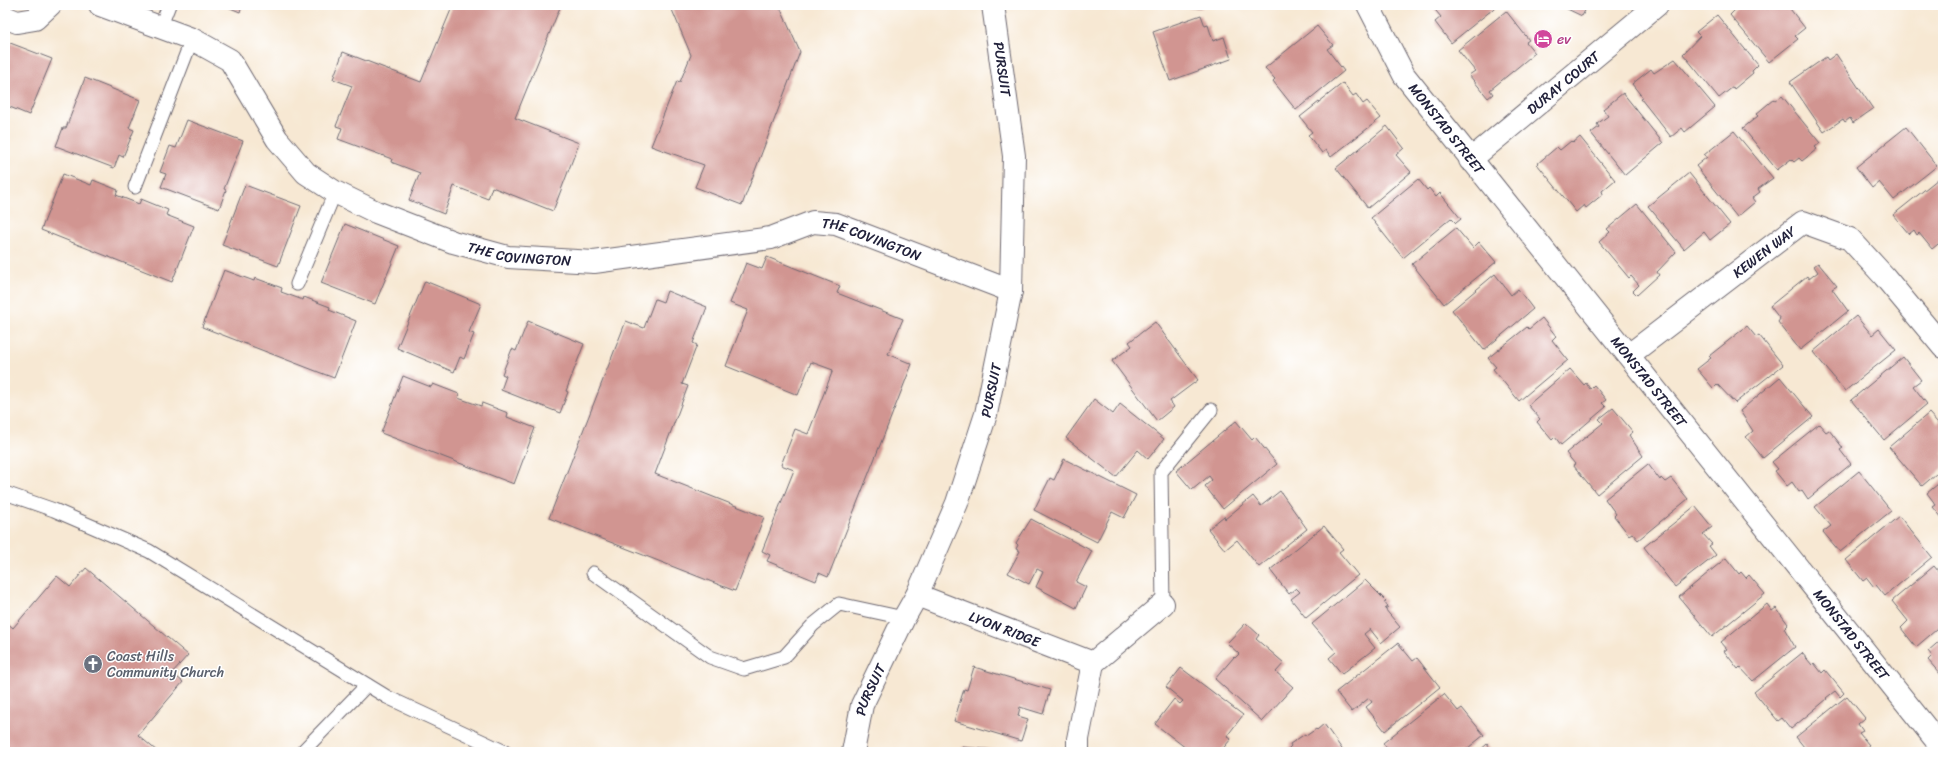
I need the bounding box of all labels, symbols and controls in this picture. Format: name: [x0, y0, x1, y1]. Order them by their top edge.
place label: ev: [1557, 27, 1572, 52]
hotel icon: ev: [1532, 28, 1554, 50]
street label: PURSUIT: [986, 40, 1018, 99]
street label: DURAY COURT: [1521, 44, 1606, 121]
street label: MONSTAD STREET: [1402, 77, 1492, 180]
street label: THE COVINGTON: [821, 210, 925, 268]
street label: KEWEN WAY: [1727, 218, 1802, 285]
street label: THE COVINGTON: [465, 234, 572, 273]
street label: MONSTAD STREET: [1604, 330, 1694, 433]
street label: PURSUIT: [973, 360, 1009, 420]
street label: MONSTAD STREET: [1807, 583, 1897, 687]
street label: LYON RIDGE: [965, 604, 1045, 654]
place label: Coast Hills Community Church: [107, 644, 224, 685]
church icon: Coast Hills Community Church: [82, 653, 104, 675]
street label: PURSUIT: [848, 658, 893, 718]

